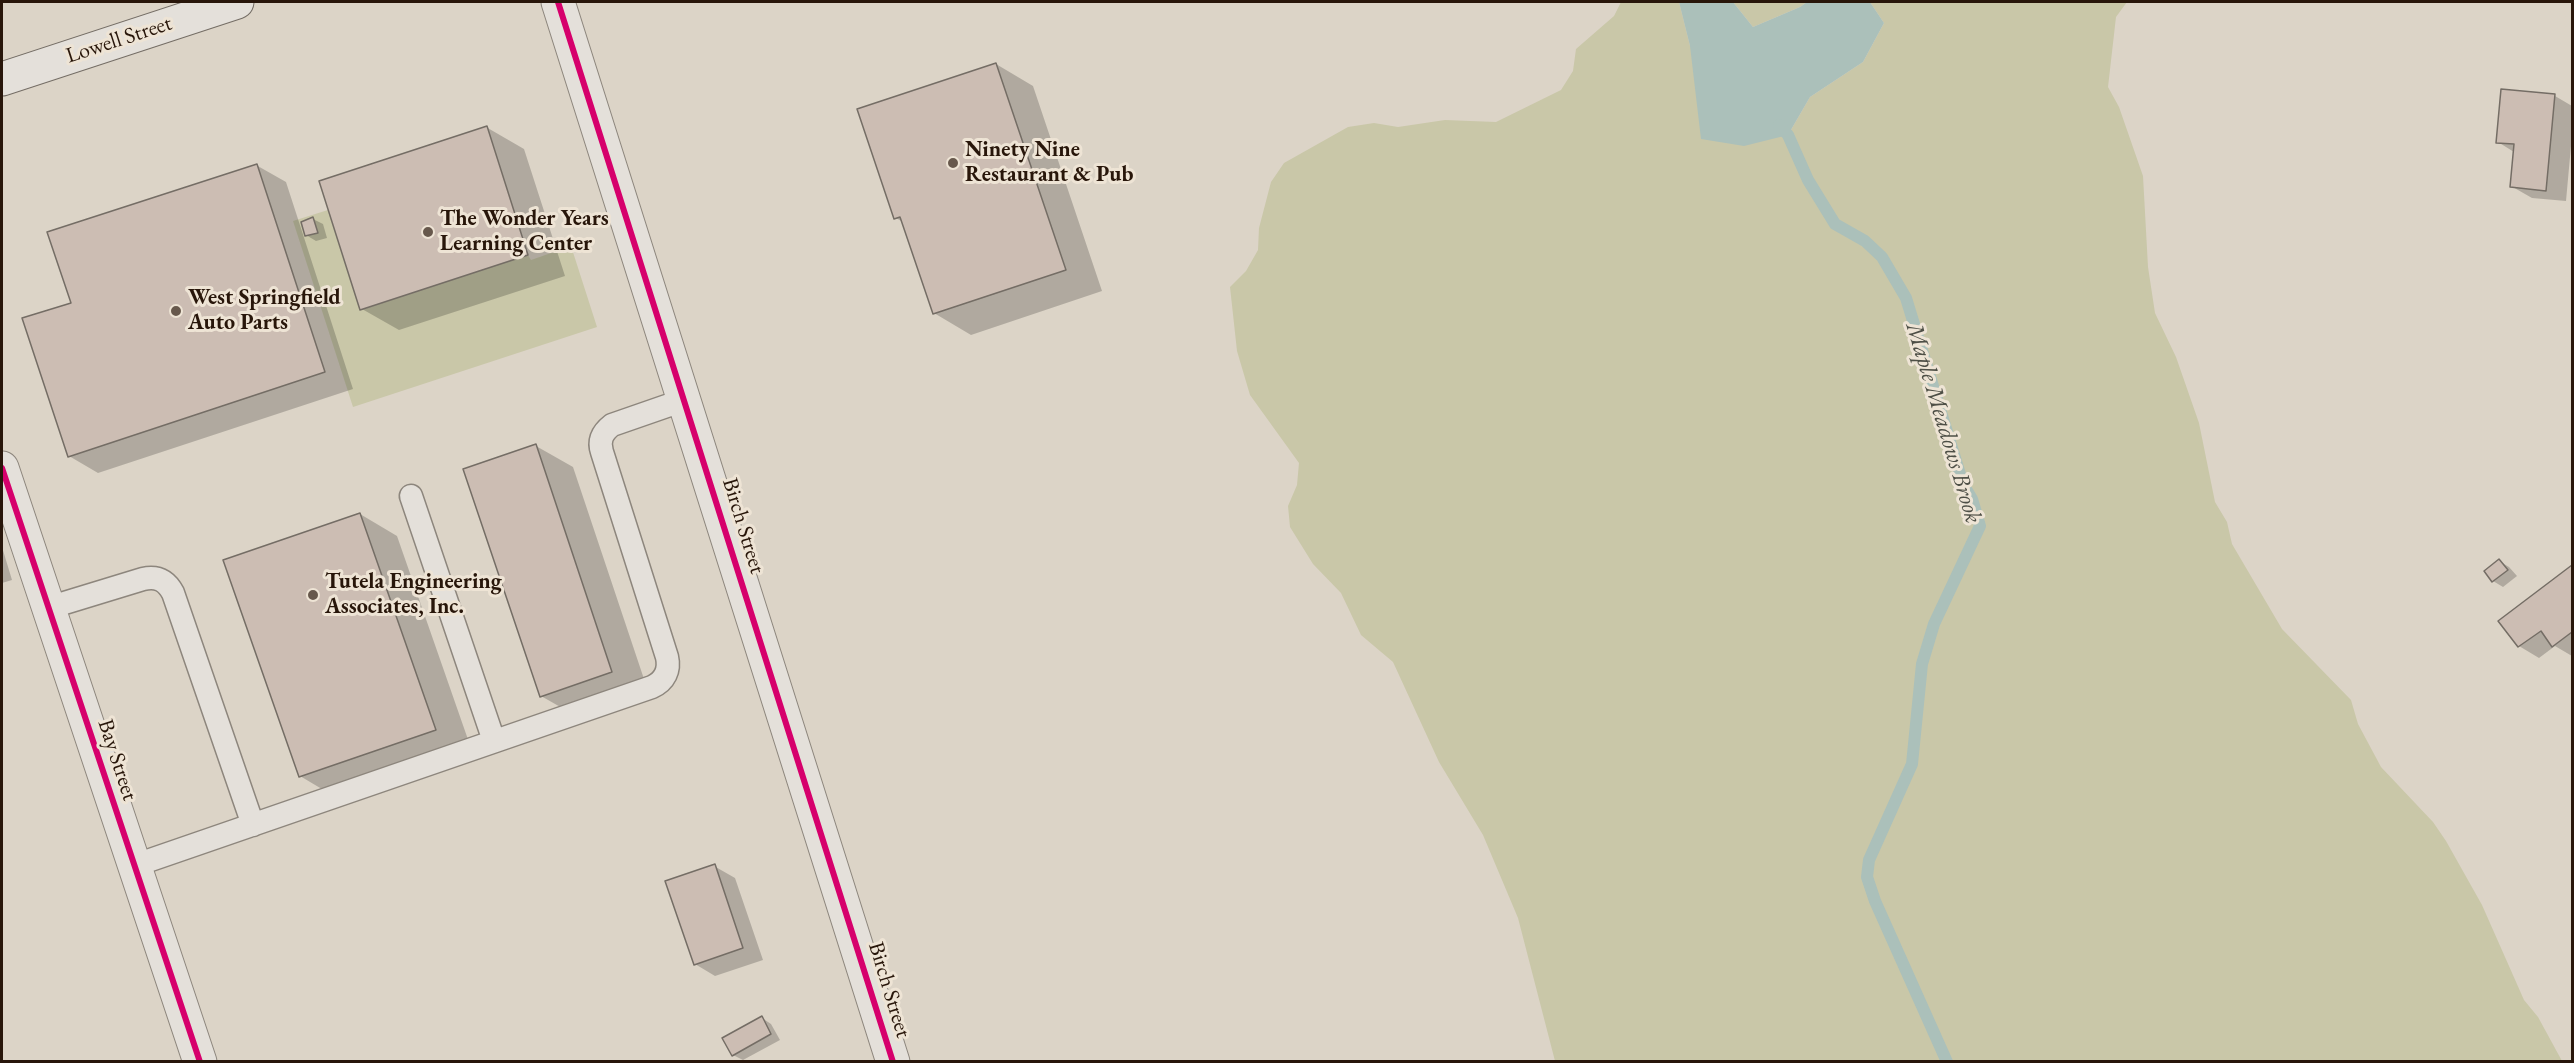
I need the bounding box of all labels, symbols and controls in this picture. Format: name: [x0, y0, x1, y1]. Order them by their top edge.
street label: Lowell Street: [63, 10, 175, 70]
place label: Ninety Nine Restaurant & Pub: [965, 137, 1133, 188]
marker: Ninety Nine Restaurant & Pub: [946, 156, 960, 170]
place label: The Wonder Years Learning Center: [440, 206, 609, 258]
marker: The Wonder Years Learning Center: [421, 225, 435, 239]
place label: West Springfield Auto Parts: [188, 285, 341, 336]
marker: West Springfield Auto Parts: [169, 304, 183, 318]
water label: Maple Meadows Brook: [1899, 319, 1987, 527]
street label: Birch Street: [716, 475, 770, 577]
place label: Tutela Engineering Associates, Inc.: [325, 569, 502, 620]
marker: Tutela Engineering Associates, Inc.: [306, 588, 320, 602]
street label: Bay Street: [91, 716, 143, 804]
street label: Birch Street: [862, 939, 916, 1041]

